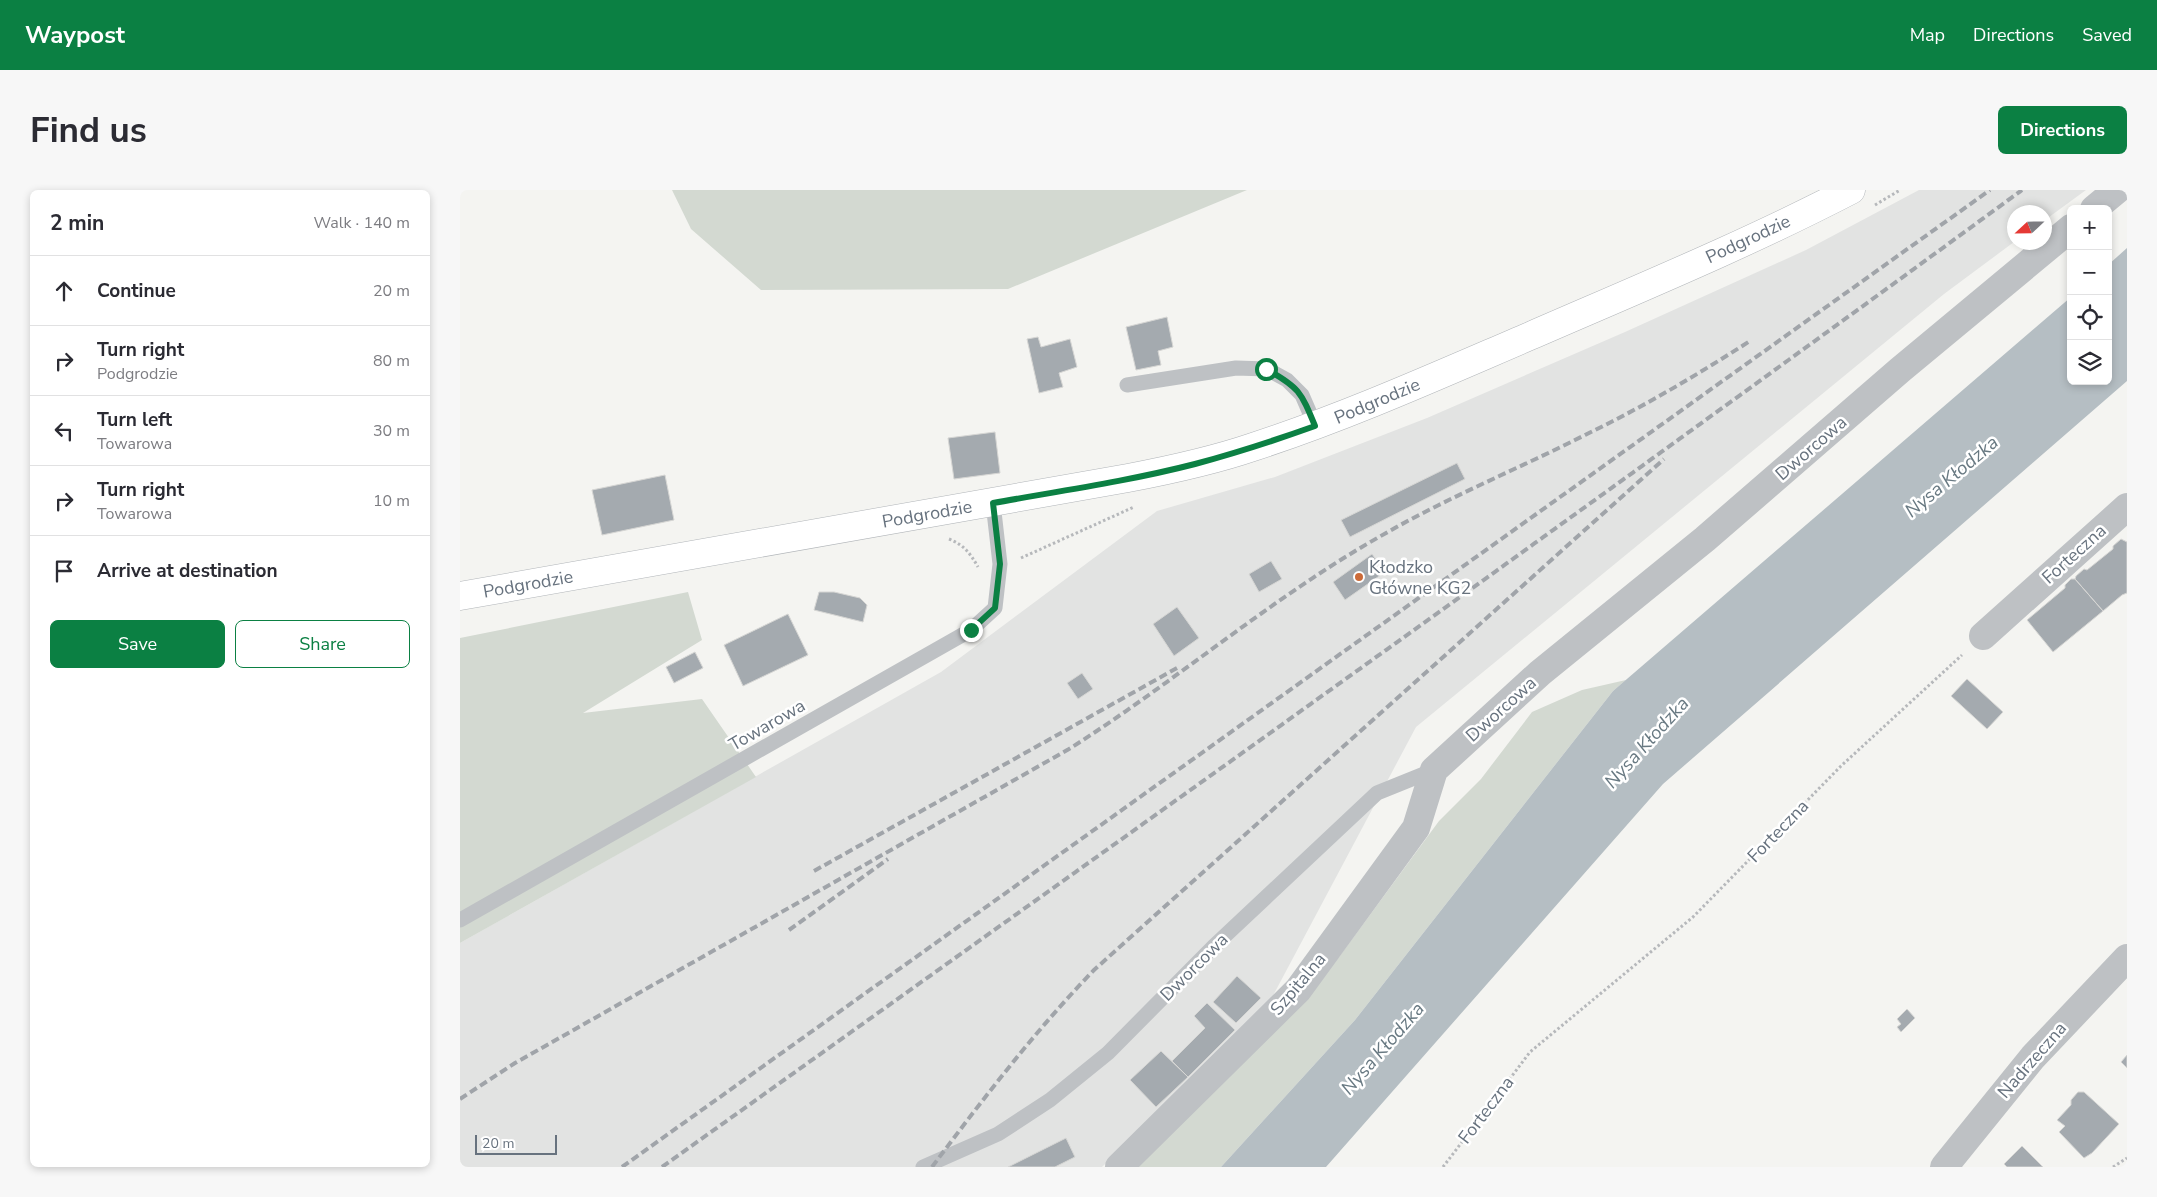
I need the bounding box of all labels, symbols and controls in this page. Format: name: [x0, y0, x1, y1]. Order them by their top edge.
text: Waypost: [25, 19, 125, 51]
text: Map: [1910, 23, 1945, 47]
text: Directions: [1973, 23, 2054, 47]
text: Saved: [2082, 23, 2132, 47]
button: Directions: [1998, 106, 2127, 154]
text: Find us: [30, 107, 147, 154]
north arrow: [2007, 205, 2052, 250]
map controls: [2067, 205, 2112, 385]
button: +: [2067, 205, 2112, 250]
text: 2 min: [50, 209, 104, 237]
street label: Podgrodzie: [1702, 209, 1794, 269]
text: Walk · 140 m: [314, 212, 410, 234]
button: −: [2067, 250, 2112, 295]
icon: ahead: [50, 277, 78, 305]
text: Continue: [97, 278, 176, 304]
text: 20 m: [373, 280, 410, 302]
button: locate: [2067, 295, 2112, 340]
text: Turn right: [97, 337, 184, 363]
button: layers: [2067, 340, 2112, 385]
icon: right: [50, 347, 78, 375]
text: 80 m: [373, 350, 410, 372]
route start: [1255, 358, 1278, 381]
text: Podgrodzie: [97, 363, 178, 385]
street label: Podgrodzie: [1330, 372, 1424, 430]
text: Turn left: [97, 407, 172, 433]
street label: Dworcowa: [1770, 410, 1852, 486]
icon: left: [50, 417, 78, 445]
text: 30 m: [373, 420, 410, 442]
water label: Nysa Kłodzka: [1899, 430, 2004, 524]
text: Towarowa: [97, 433, 172, 455]
text: Turn right: [97, 477, 184, 503]
icon: right: [50, 487, 78, 515]
text: 10 m: [373, 490, 410, 512]
street label: Podgrodzie: [880, 494, 974, 534]
text: Towarowa: [97, 503, 172, 525]
street label: Forteczna: [2037, 519, 2111, 589]
place label: Kłodzko Główne KG2: [1369, 555, 1471, 600]
icon: arrive: [50, 557, 78, 585]
text: Arrive at destination: [97, 558, 278, 584]
street label: Podgrodzie: [481, 564, 575, 604]
marker: Kłodzko Główne KG2: [1353, 571, 1365, 583]
route end: [960, 619, 983, 642]
button: Save: [50, 620, 225, 668]
button: Share: [235, 620, 410, 668]
street label: Dworcowa: [1461, 671, 1541, 747]
water label: Nysa Kłodzka: [1599, 691, 1695, 794]
street label: Towarowa: [724, 693, 810, 757]
street label: Forteczna: [1742, 794, 1814, 868]
street label: Dworcowa: [1155, 928, 1233, 1006]
street label: Szpitalna: [1265, 948, 1331, 1020]
water label: Nysa Kłodzka: [1335, 997, 1430, 1101]
street label: Nadrzeczna: [1992, 1017, 2072, 1103]
street label: Forteczna: [1453, 1071, 1519, 1149]
scale bar: [475, 1132, 558, 1155]
text: 20 m: [482, 1134, 514, 1153]

